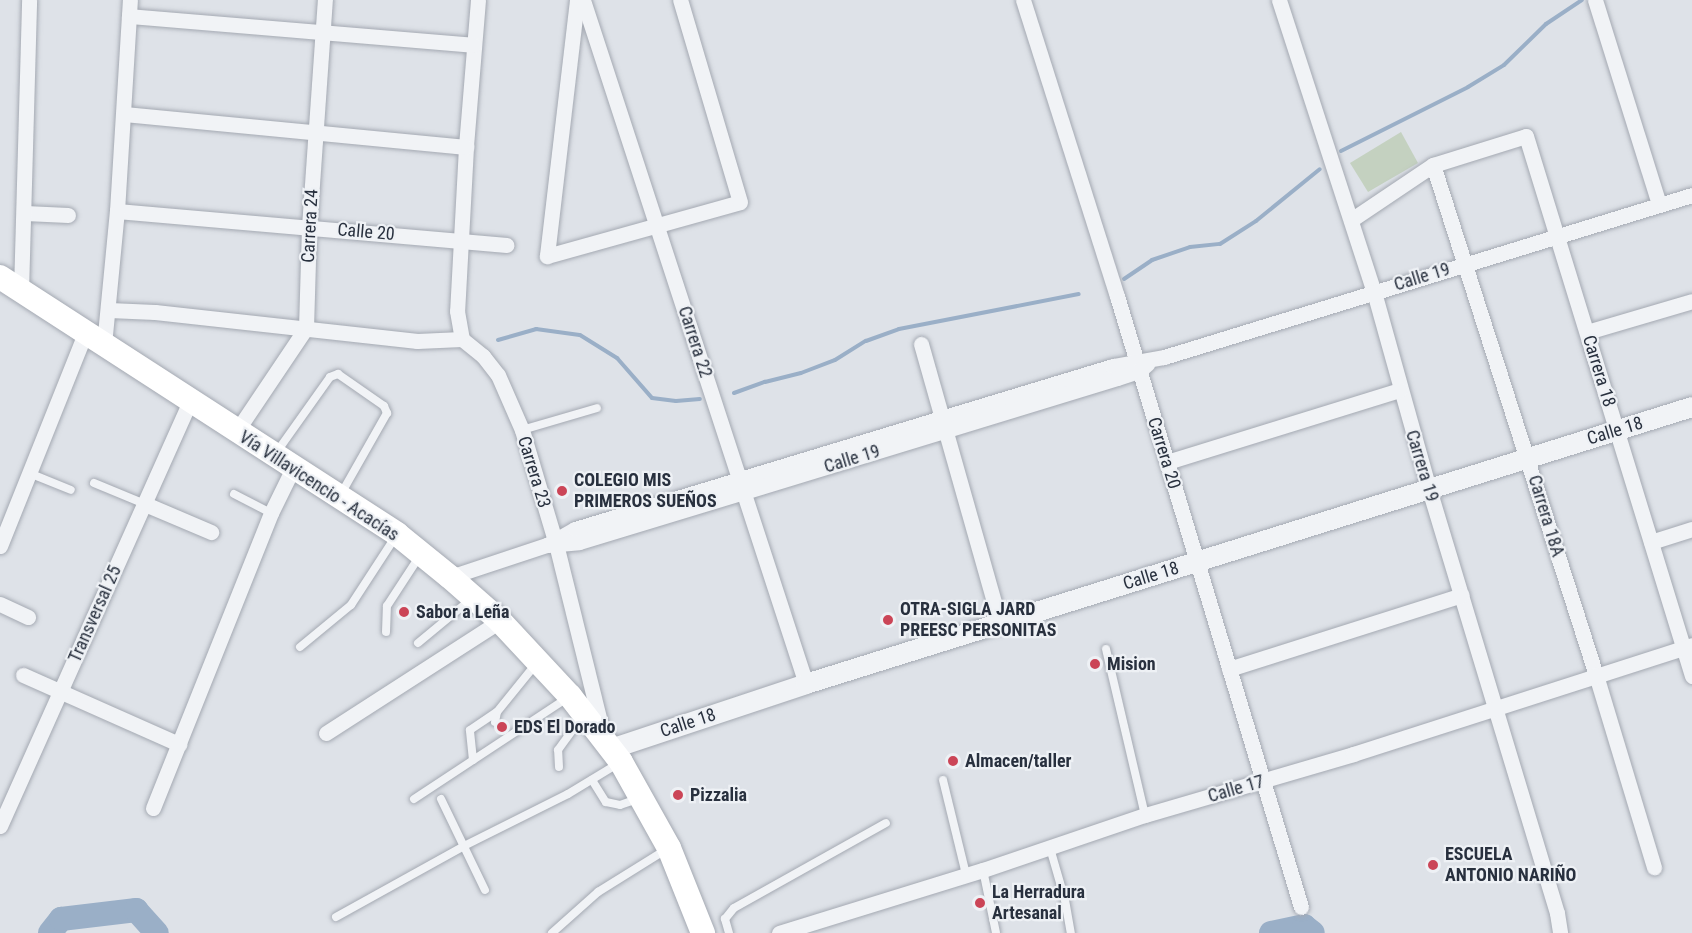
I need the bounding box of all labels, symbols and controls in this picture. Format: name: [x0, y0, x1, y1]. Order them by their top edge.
street label: Carrera 24: [297, 189, 323, 263]
street label: Calle 20: [336, 219, 396, 245]
street label: Calle 19: [1391, 258, 1453, 296]
street label: Carrera 22: [673, 304, 717, 380]
street label: Carrera 18: [1578, 333, 1620, 409]
street label: Calle 18: [1584, 412, 1646, 450]
street label: Carrera 20: [1143, 415, 1185, 491]
street label: Vía Villavicencio - Acacías: [235, 426, 403, 546]
street label: Carrera 19: [1401, 428, 1443, 504]
street label: Carrera 23: [513, 434, 555, 510]
street label: Calle 19: [821, 440, 883, 478]
place label: COLEGIO MIS PRIMEROS SUEÑOS: [574, 470, 717, 512]
street label: Carrera 18A: [1523, 473, 1569, 559]
marker: COLEGIO MIS PRIMEROS SUEÑOS: [555, 484, 569, 498]
street label: Calle 18: [1120, 557, 1182, 595]
street label: Transversal 25: [64, 562, 126, 666]
place label: OTRA-SIGLA JARD PREESC PERSONITAS: [900, 599, 1056, 642]
place label: Sabor a Leña: [416, 601, 509, 623]
marker: Sabor a Leña: [397, 605, 411, 619]
marker: OTRA-SIGLA JARD PREESC PERSONITAS: [881, 613, 895, 627]
place label: Mision: [1107, 653, 1156, 675]
marker: Mision: [1088, 657, 1102, 671]
street label: Calle 18: [657, 704, 719, 742]
place label: EDS El Dorado: [514, 716, 616, 738]
marker: EDS El Dorado: [495, 720, 509, 734]
place label: Almacen/taller: [965, 750, 1071, 772]
marker: Almacen/taller: [946, 754, 960, 768]
street label: Calle 17: [1205, 771, 1267, 807]
place label: Pizzalia: [690, 784, 747, 806]
marker: Pizzalia: [671, 788, 685, 802]
place label: ESCUELA ANTONIO NARIÑO: [1445, 844, 1576, 886]
marker: ESCUELA ANTONIO NARIÑO: [1426, 858, 1440, 872]
place label: La Herradura Artesanal: [992, 882, 1085, 924]
marker: La Herradura Artesanal: [973, 896, 987, 910]

